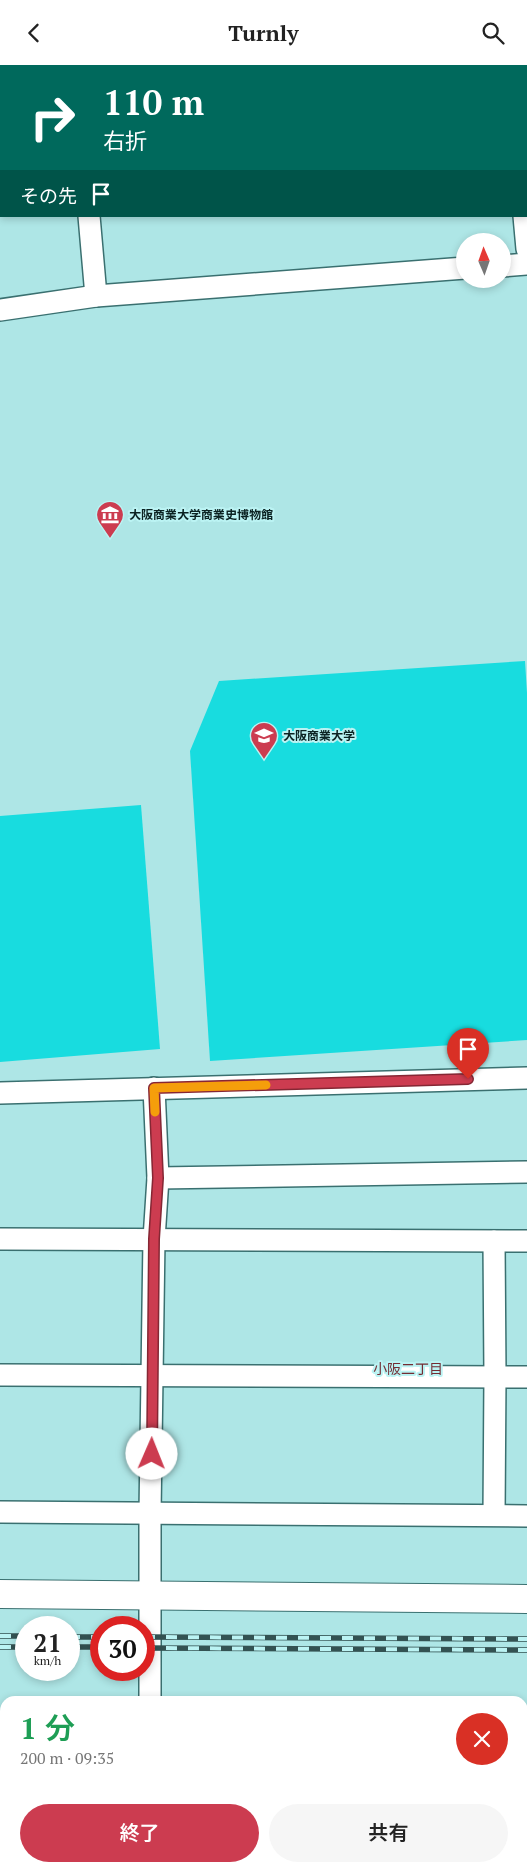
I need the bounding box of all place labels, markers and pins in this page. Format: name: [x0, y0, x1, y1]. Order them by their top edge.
museum icon: 大阪商業大学商業史博物館: [95, 500, 125, 539]
place label: 大阪商業大学商業史博物館: [129, 507, 273, 522]
school or university icon: 大阪商業大学: [249, 721, 279, 760]
place label: 大阪商業大学: [283, 728, 355, 743]
pin: [447, 1028, 489, 1079]

